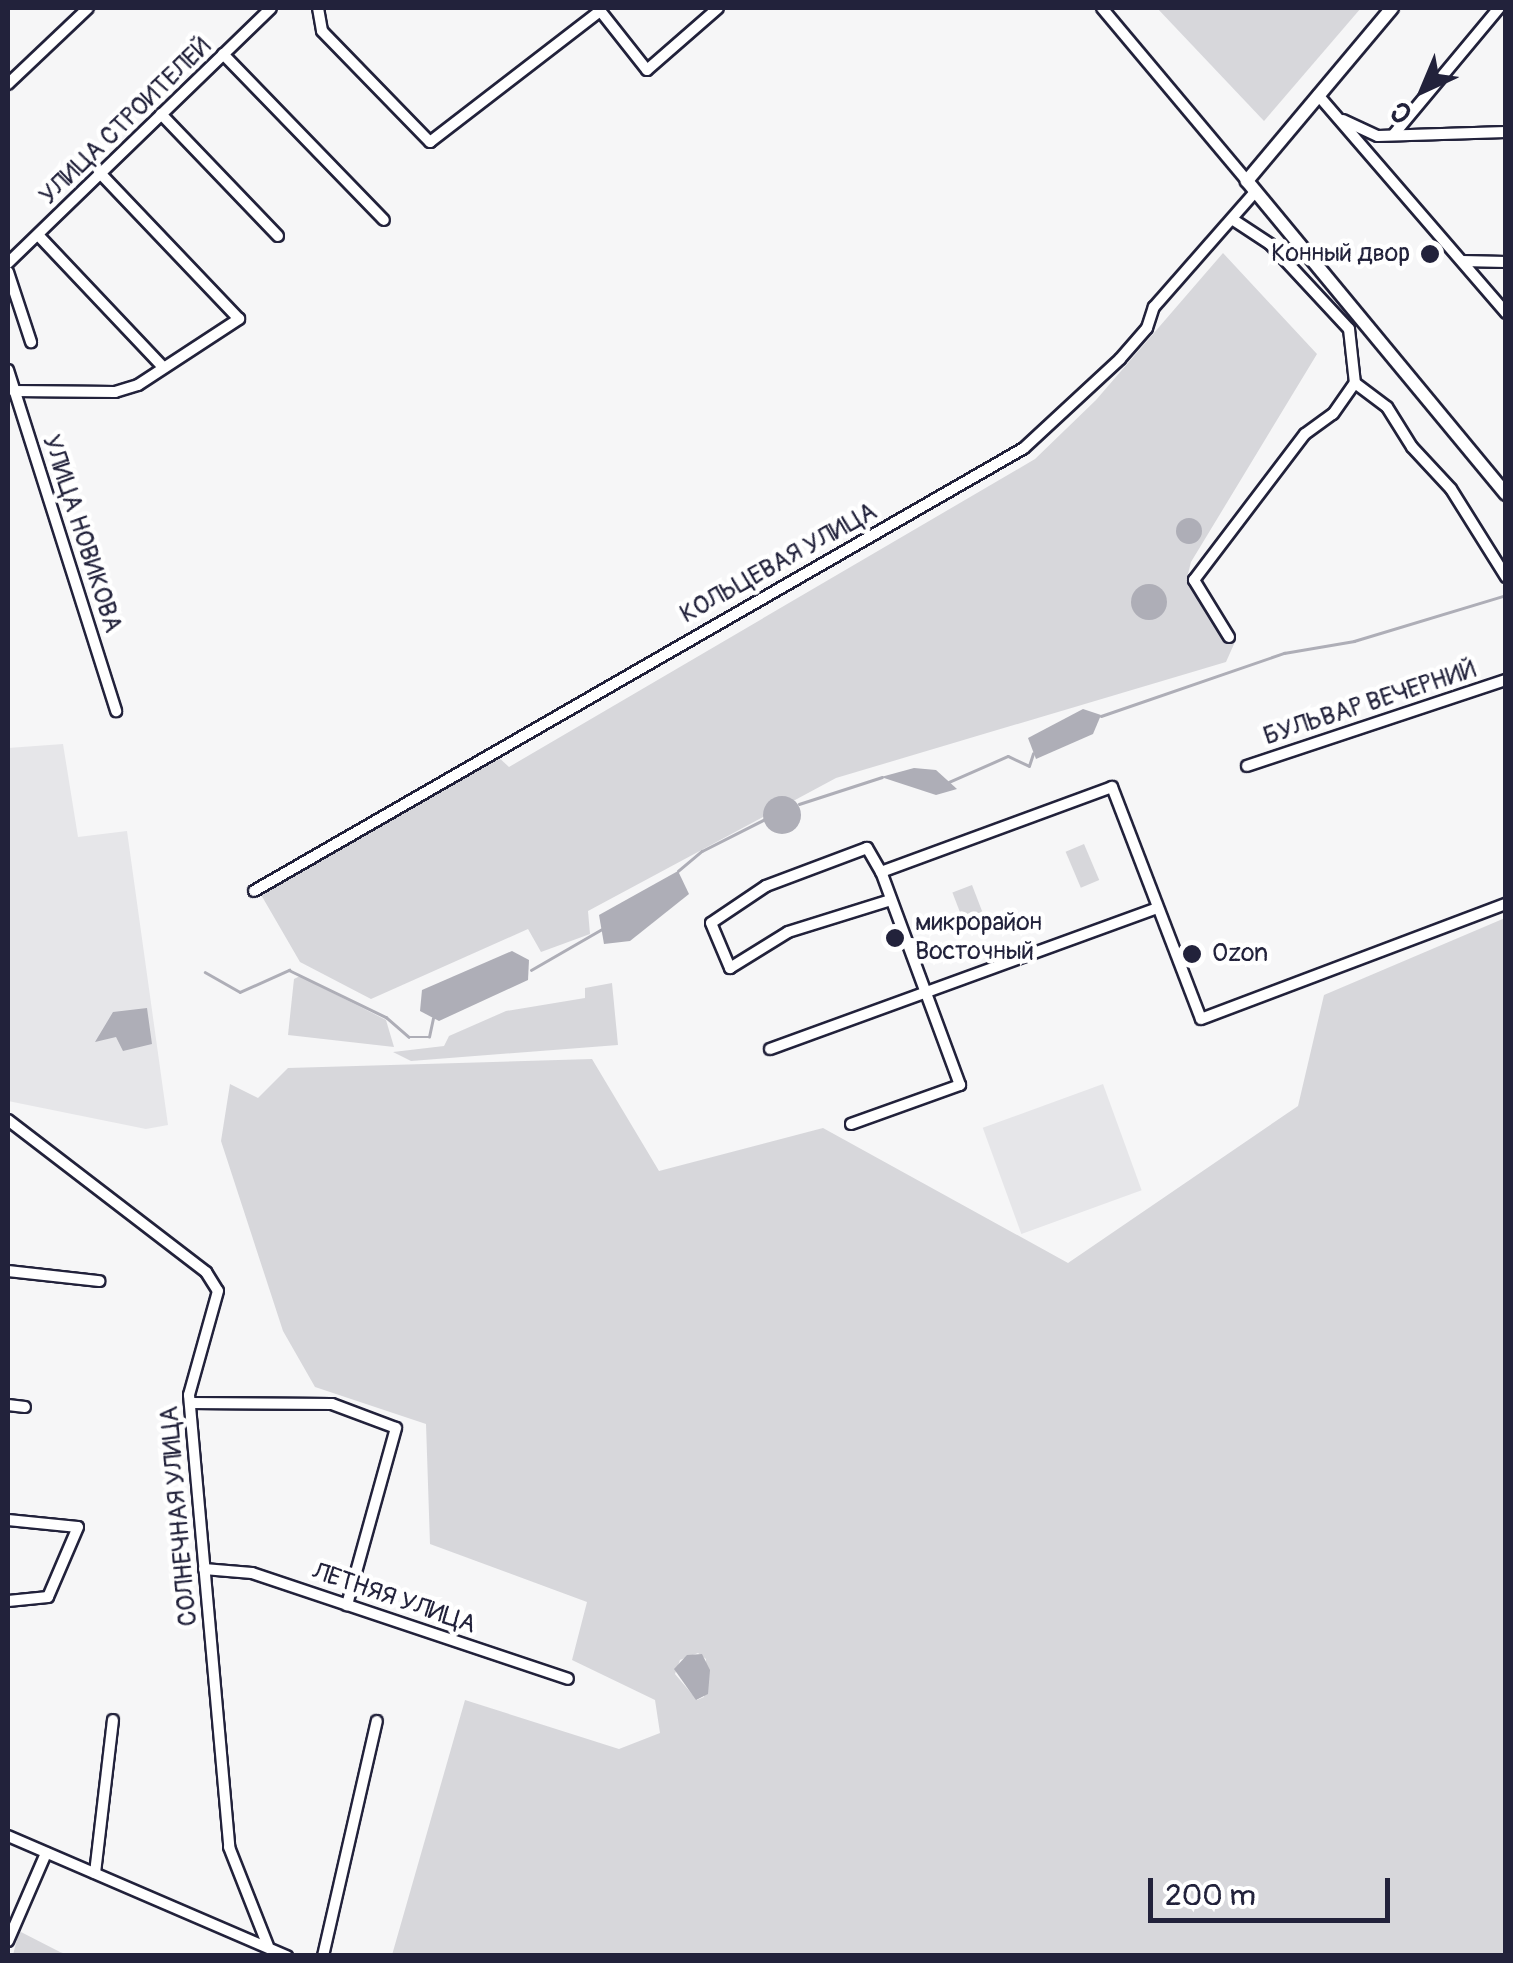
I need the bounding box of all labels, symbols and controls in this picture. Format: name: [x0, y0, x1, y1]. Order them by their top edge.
street label: УЛИЦА СТРОИТЕЛЕЙ: [34, 32, 218, 212]
north arrow: [1373, 40, 1473, 140]
text: С: [1383, 93, 1420, 131]
place label: Конный двор: [1271, 239, 1410, 269]
marker: Конный двор: [1419, 243, 1441, 265]
street label: УЛИЦА НОВИКОВА: [35, 431, 127, 637]
street label: КОЛЬЦЕВАЯ УЛИЦА: [675, 497, 883, 631]
street label: БУЛЬВАР ВЕЧЕРНИЙ: [1260, 655, 1480, 753]
place label: микрорайон Восточный: [915, 909, 1042, 968]
marker: микрорайон Восточный: [884, 927, 906, 949]
place label: Ozon: [1212, 939, 1268, 969]
marker: Ozon: [1181, 943, 1203, 965]
street label: СОЛНЕЧНАЯ УЛИЦА: [155, 1405, 205, 1627]
street label: ЛЕТНЯЯ УЛИЦА: [308, 1557, 480, 1641]
scale bar: [1153, 1858, 1396, 1920]
text: 200 m: [1165, 1877, 1256, 1914]

